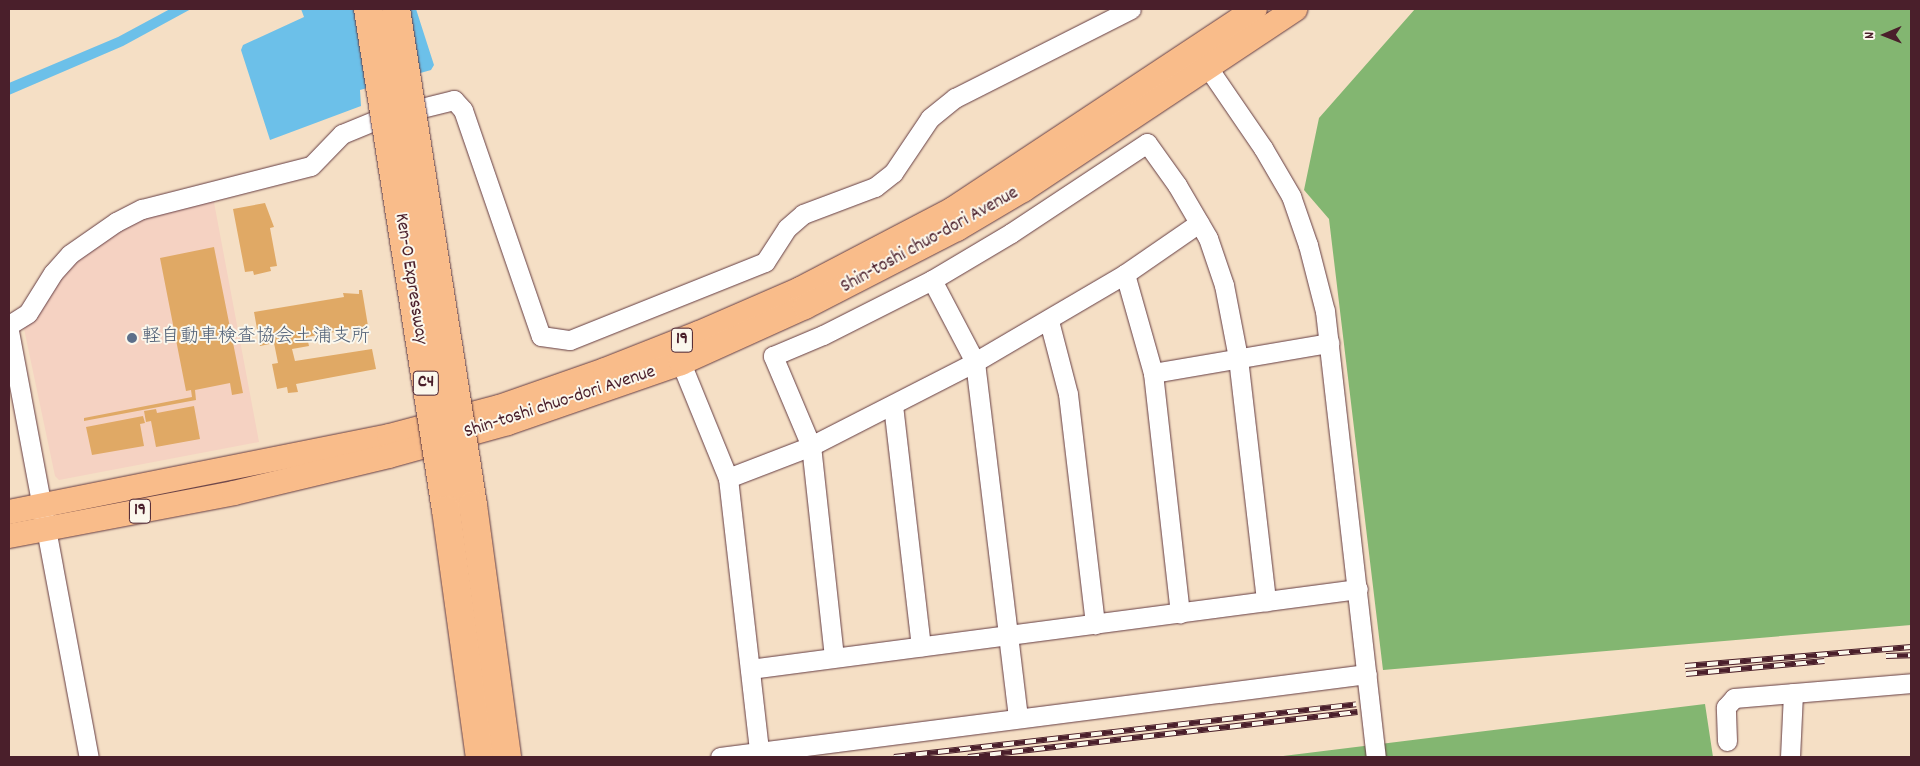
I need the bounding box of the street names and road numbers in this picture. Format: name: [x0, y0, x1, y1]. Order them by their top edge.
street label: Shin-toshi chuo-dori Avenue: [837, 183, 1023, 299]
street label: Ken-O Expressway: [388, 212, 432, 346]
road number: 19: [671, 324, 693, 356]
street label: Shin-toshi chuo-dori Avenue: [462, 361, 658, 445]
road number: C4: [412, 368, 440, 398]
road number: 19: [129, 496, 151, 526]

